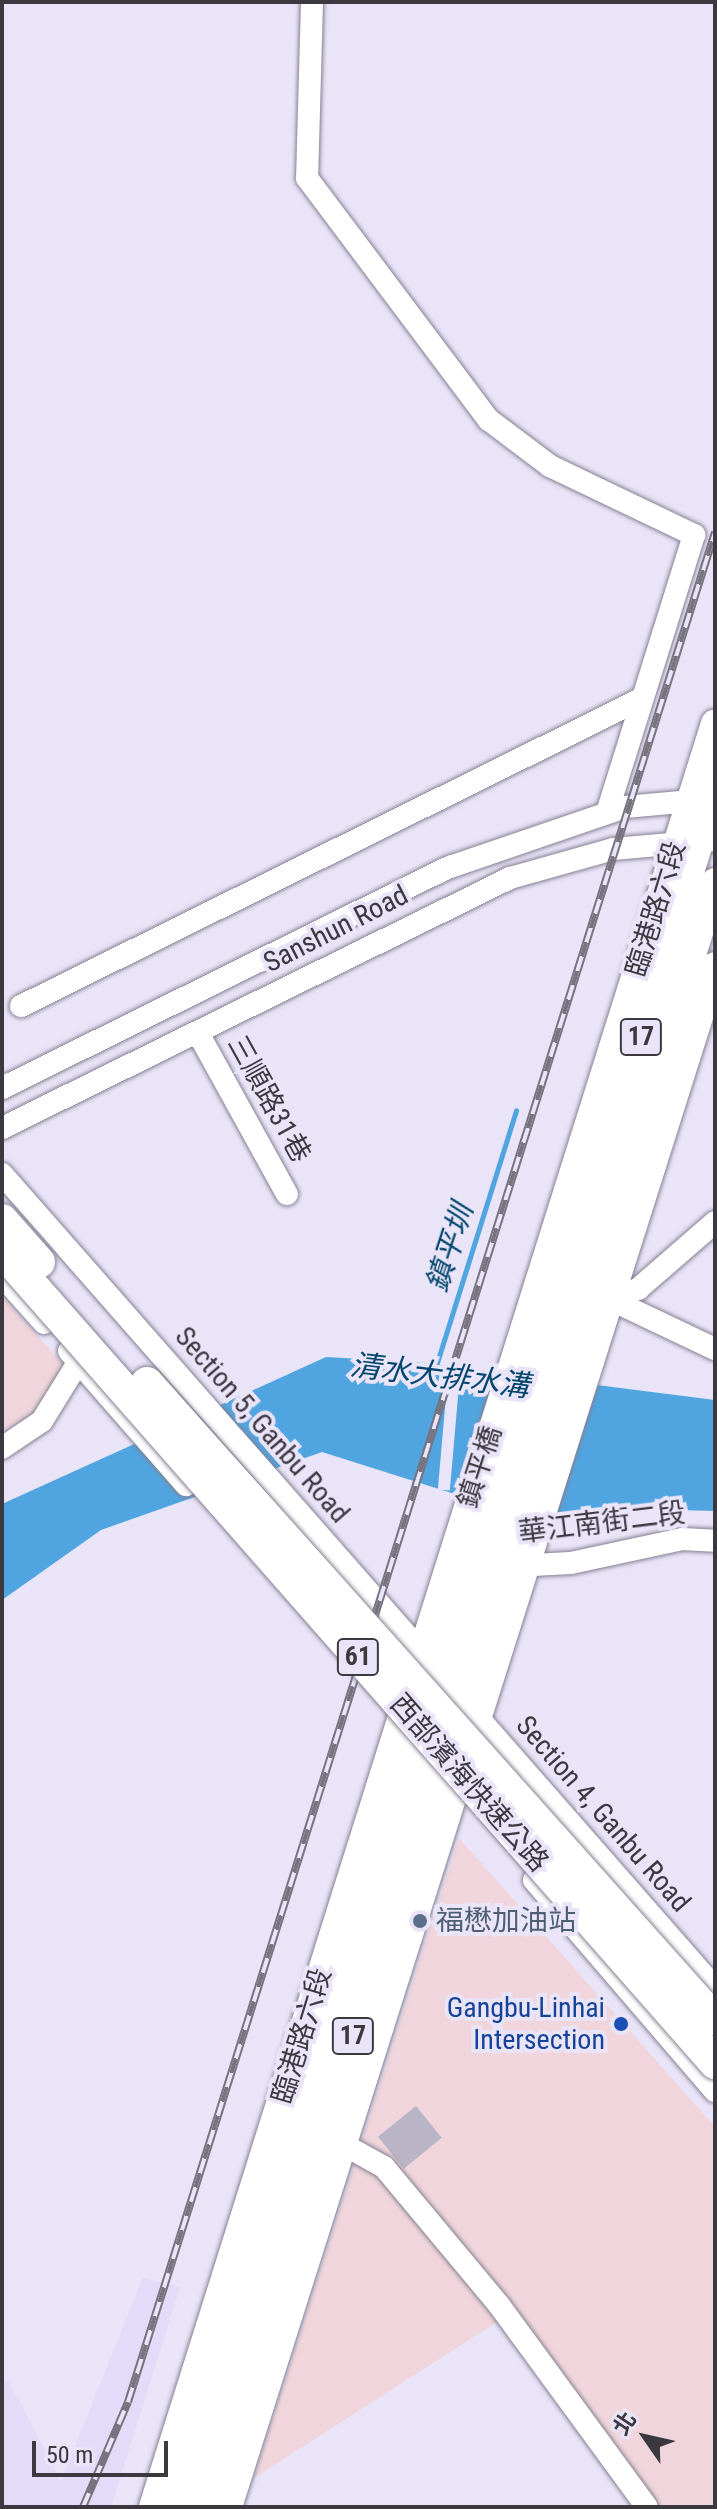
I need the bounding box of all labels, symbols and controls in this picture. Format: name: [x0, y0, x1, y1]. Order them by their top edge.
street label: 臨港路六段: [619, 837, 693, 981]
street label: Sanshun Road: [258, 878, 414, 980]
road number: 17: [619, 1015, 663, 1059]
street label: 三順路31巷: [220, 1030, 318, 1168]
water label: 鎮平圳: [419, 1200, 481, 1296]
street label: Section 5, Ganbu Road: [168, 1320, 356, 1530]
water label: 清水大排水溝: [348, 1347, 532, 1405]
street label: 鎮平橋: [451, 1422, 509, 1512]
street label: 華江南街二段: [517, 1496, 687, 1550]
road number: 61: [336, 1635, 380, 1679]
street label: 西部濱海快速公路: [383, 1687, 555, 1879]
street label: Section 4, Ganbu Road: [509, 1709, 697, 1919]
place label: 福懋加油站: [436, 1904, 576, 1938]
marker: 福懋加油站: [411, 1912, 429, 1930]
street label: 臨港路六段: [265, 1964, 339, 2108]
place label: Gangbu-Linhai Intersection: [447, 1991, 605, 2057]
road number: 17: [331, 2014, 375, 2058]
marker: Gangbu-Linhai Intersection: [612, 2015, 630, 2033]
north arrow: [605, 2397, 685, 2477]
text: 北: [608, 2407, 641, 2439]
scale bar: [36, 2425, 172, 2475]
text: 50 m: [46, 2441, 93, 2469]

